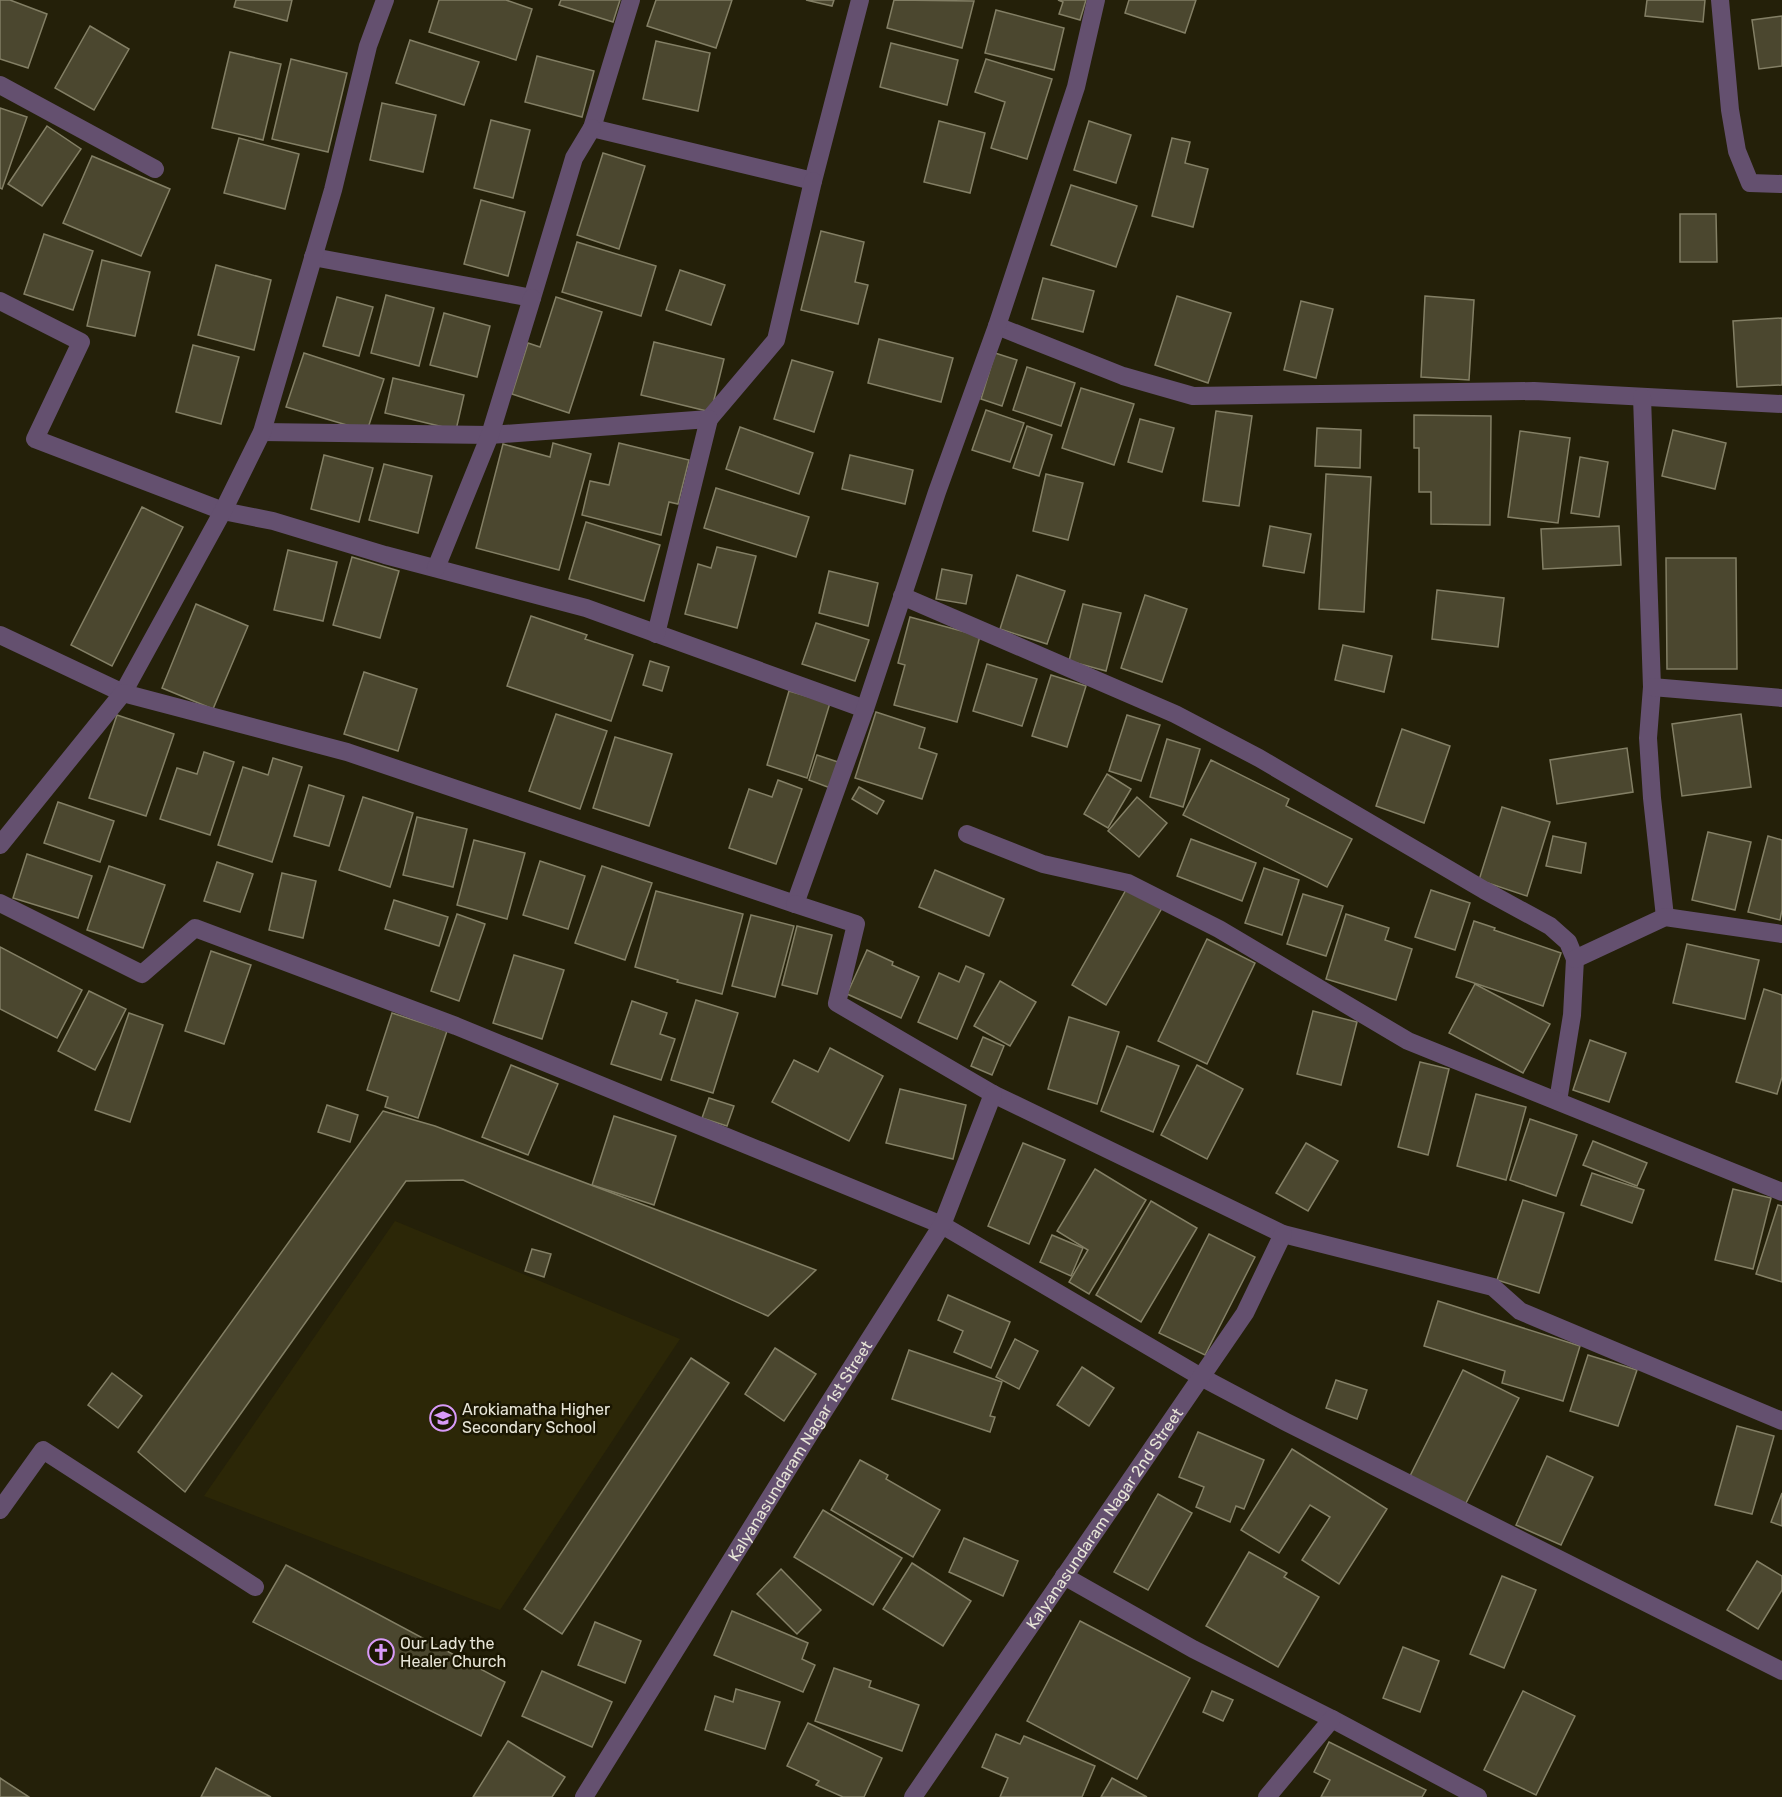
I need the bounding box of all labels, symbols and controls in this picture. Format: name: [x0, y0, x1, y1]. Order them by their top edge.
street label: Kalyanasundaram Nagar 1st Street: [724, 1337, 876, 1565]
place label: Arokiamatha Higher Secondary School: [462, 1400, 610, 1437]
school or university icon: Arokiamatha Higher Secondary School: [428, 1403, 458, 1433]
street label: Kalyanasundaram Nagar 2nd Street: [1022, 1404, 1187, 1633]
place label: Our Lady the Healer Church: [400, 1634, 506, 1671]
church icon: Our Lady the Healer Church: [366, 1637, 396, 1667]

